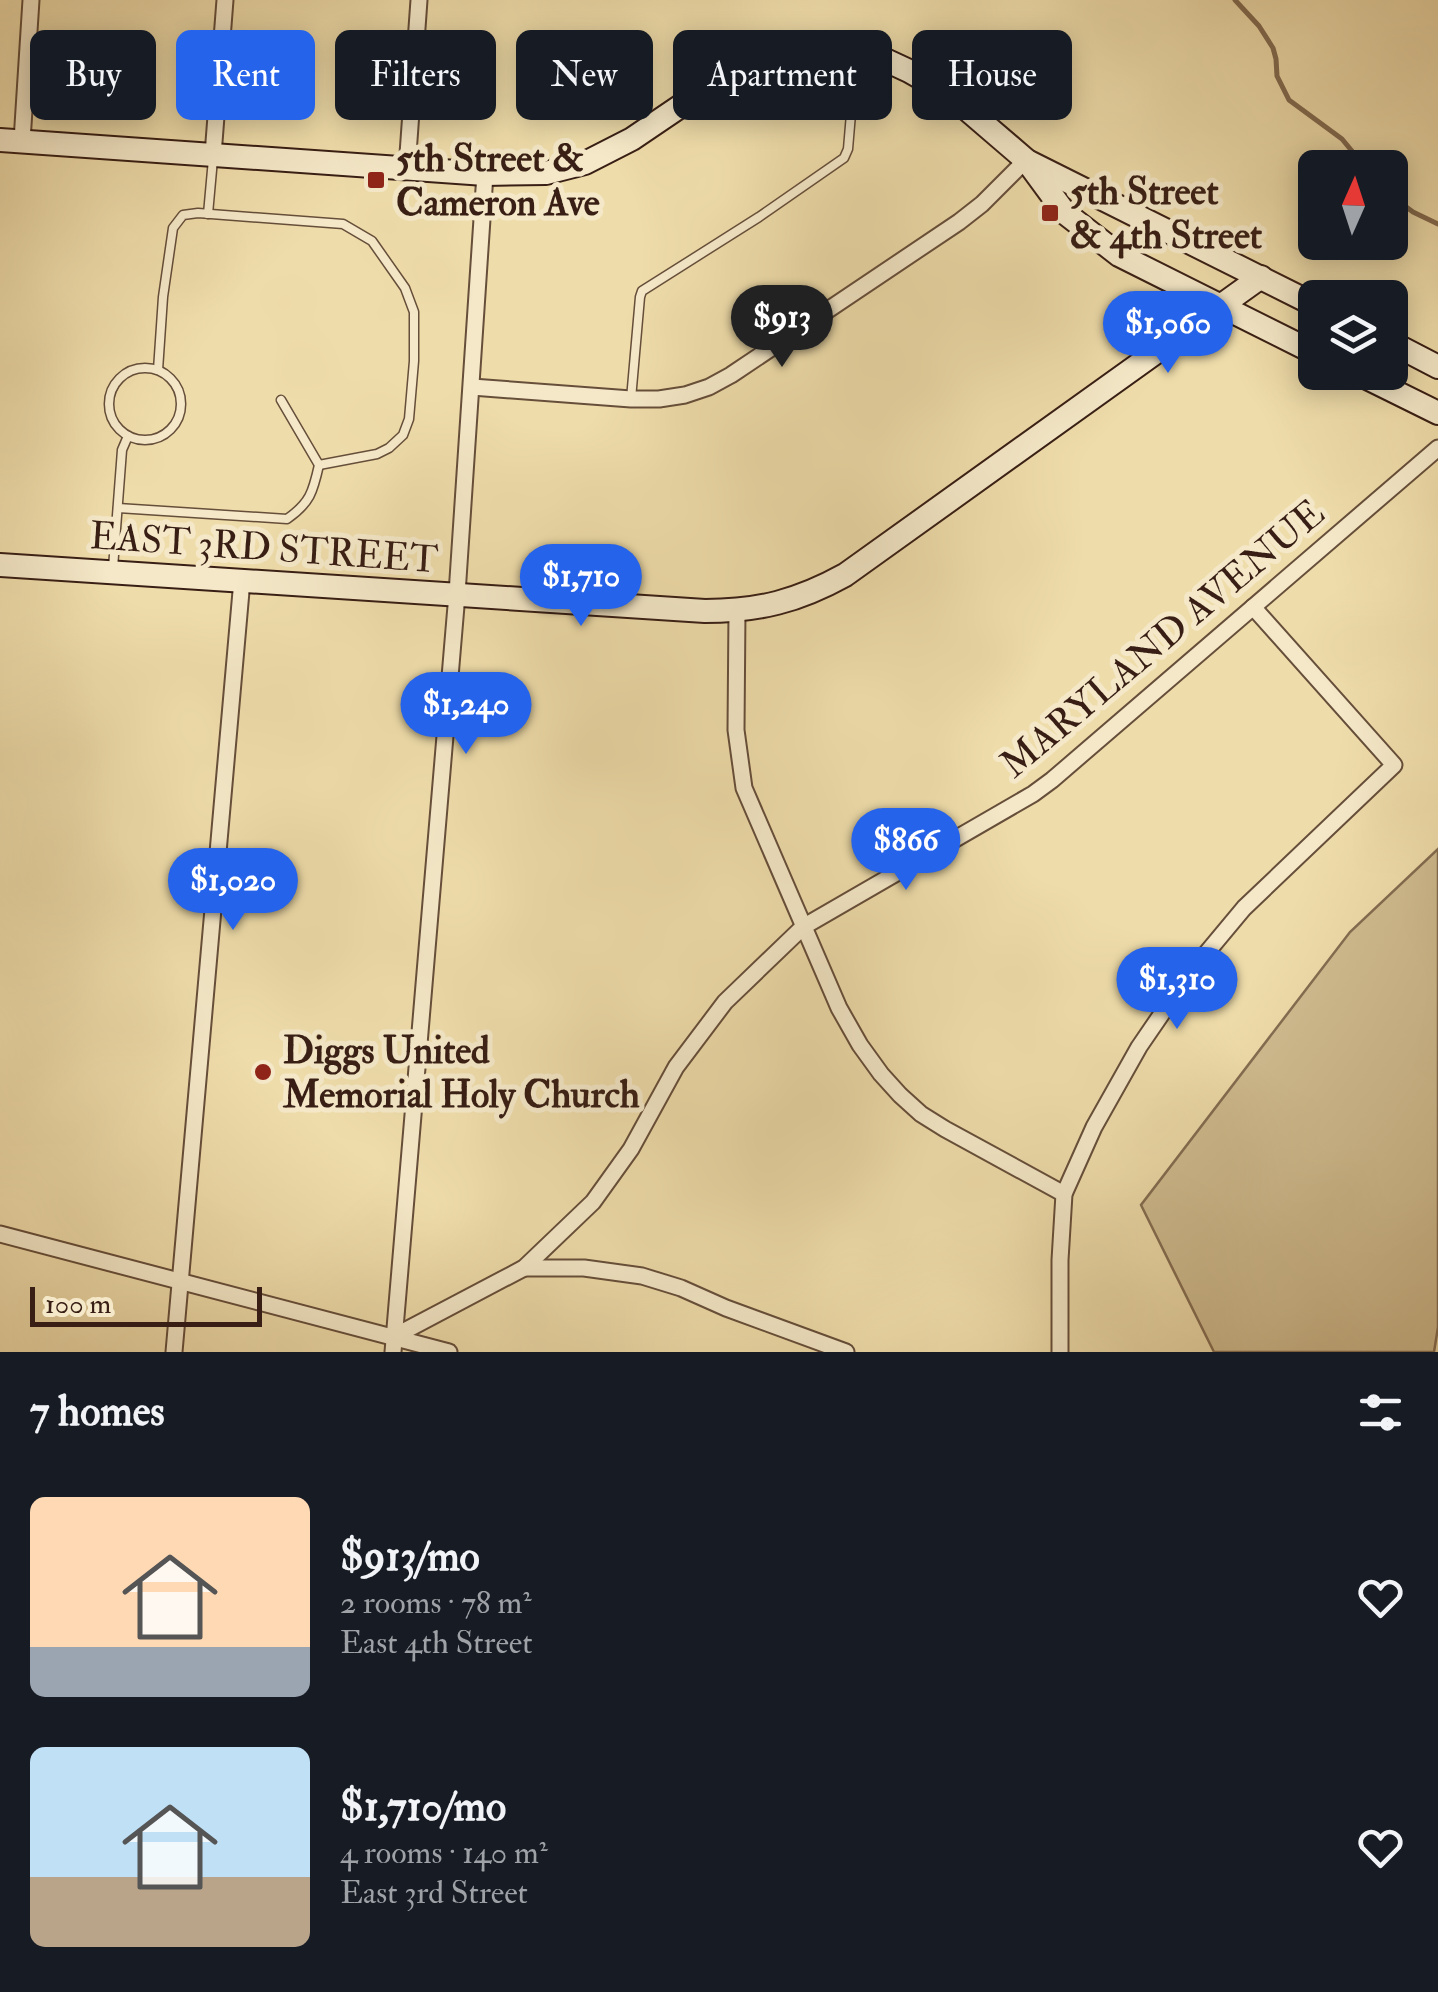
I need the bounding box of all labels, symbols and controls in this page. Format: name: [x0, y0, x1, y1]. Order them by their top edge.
chip: Buy: [30, 30, 156, 120]
chip: Rent: [176, 30, 315, 120]
chip: Filters: [335, 30, 496, 120]
chip: New: [516, 30, 653, 120]
chip: Apartment: [673, 30, 892, 120]
chip: House: [912, 30, 1072, 120]
place label: 5th Street & Cameron Ave: [396, 135, 600, 227]
north arrow: [1298, 150, 1408, 260]
map controls: [1298, 150, 1408, 390]
place label: 5th Street & 4th Street: [1070, 168, 1263, 260]
marker: 5th Street & Cameron Ave: [365, 169, 387, 191]
marker: 5th Street & 4th Street: [1039, 202, 1061, 224]
button: layers: [1298, 280, 1408, 390]
pin: $913: [723, 285, 841, 370]
pin: $1,060: [1087, 291, 1249, 376]
text: $913: [753, 297, 811, 337]
text: $1,060: [1125, 303, 1211, 343]
street label: MARYLAND AVENUE: [991, 489, 1334, 788]
street label: EAST 3RD STREET: [88, 512, 440, 584]
pin: $1,710: [500, 544, 662, 629]
text: $1,710: [542, 556, 620, 596]
pin: $1,240: [385, 672, 547, 757]
text: $1,240: [422, 684, 510, 724]
pin: $866: [847, 808, 965, 893]
text: $866: [873, 820, 939, 860]
pin: $1,020: [152, 848, 314, 933]
text: $1,020: [190, 860, 276, 900]
pin: $1,310: [1096, 947, 1258, 1032]
text: $1,310: [1138, 959, 1216, 999]
place label: Diggs United Memorial Holy Church: [282, 1027, 640, 1119]
marker: Diggs United Memorial Holy Church: [252, 1061, 274, 1083]
scale bar: [30, 1282, 262, 1326]
text: 100 m: [45, 1287, 111, 1322]
icon: filters: [1353, 1385, 1408, 1440]
text: 7 homes: [30, 1386, 165, 1438]
text: $913/mo: [340, 1531, 480, 1583]
icon: home: [110, 1537, 230, 1657]
icon: heart: [1353, 1570, 1408, 1625]
text: 2 rooms · 78 m²: [340, 1583, 531, 1623]
text: East 4th Street: [340, 1623, 533, 1663]
text: $1,710/mo: [340, 1781, 506, 1833]
icon: home: [110, 1787, 230, 1907]
icon: heart: [1353, 1820, 1408, 1875]
text: 4 rooms · 140 m²: [340, 1833, 548, 1873]
text: East 3rd Street: [340, 1873, 528, 1913]

